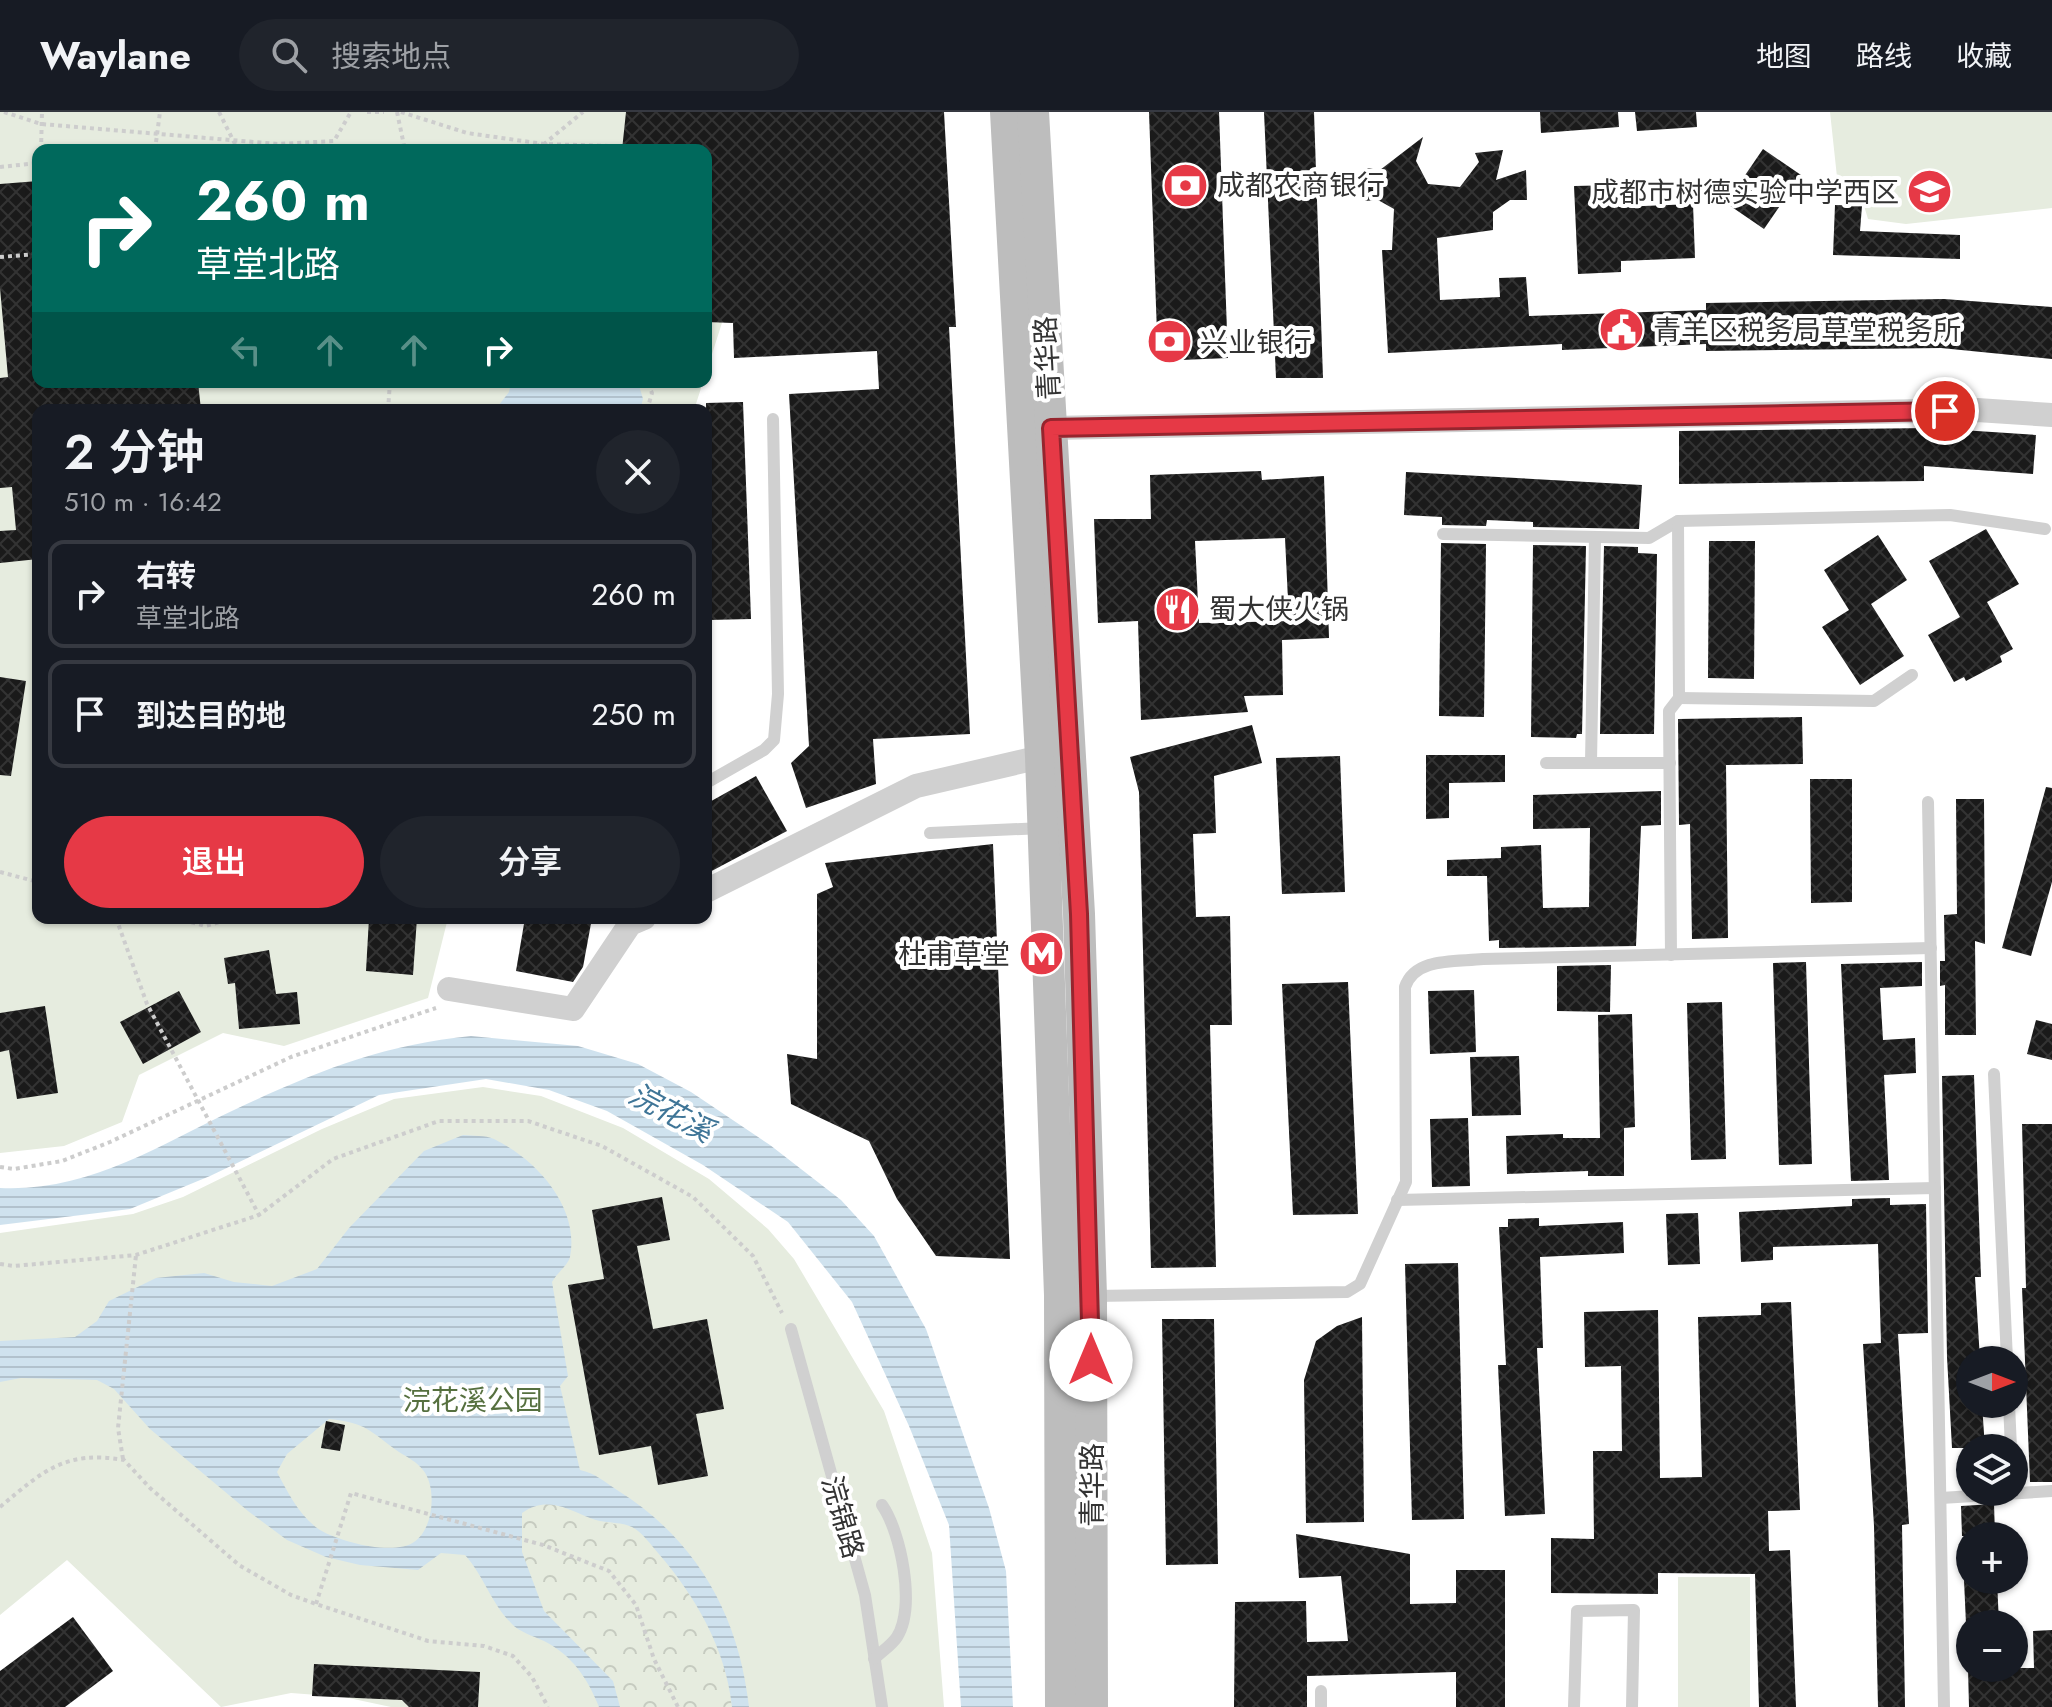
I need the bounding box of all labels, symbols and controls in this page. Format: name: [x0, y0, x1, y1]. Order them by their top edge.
search box: [239, 19, 799, 91]
text: Waylane: [40, 28, 191, 83]
icon: search: [267, 33, 311, 77]
text: 搜索地点: [331, 35, 451, 78]
text: 地图: [1756, 36, 1812, 77]
text: 路线: [1856, 36, 1912, 77]
text: 收藏: [1956, 36, 2012, 77]
text: 260 m: [196, 160, 370, 241]
bank icon: 成都农商银行: [1162, 161, 1210, 209]
place label: 成都农商银行: [1217, 165, 1385, 206]
school or university icon: 成都市树德实验中学西区: [1906, 168, 1954, 216]
place label: 成都市树德实验中学西区: [1591, 172, 1899, 213]
icon: right: [64, 176, 168, 280]
text: 草堂北路: [196, 238, 340, 290]
public building icon: 青羊区税务局草堂税务所: [1598, 306, 1646, 354]
place label: 青羊区税务局草堂税务所: [1653, 310, 1961, 351]
street label: 青华路: [1025, 315, 1070, 401]
bank icon: 兴业银行: [1145, 318, 1193, 366]
place label: 兴业银行: [1200, 322, 1312, 363]
icon: left: [224, 328, 268, 372]
icon: ahead: [308, 328, 352, 372]
icon: ahead: [392, 328, 436, 372]
icon: right: [476, 328, 520, 372]
pin: [1911, 377, 1979, 445]
icon: arrive: [1923, 389, 1967, 433]
text: 2 分钟: [64, 418, 205, 487]
button: close: [596, 430, 680, 514]
text: 510 m · 16:42: [64, 483, 222, 521]
text: 右转: [136, 554, 196, 597]
icon: right: [68, 572, 112, 616]
text: 260 m: [591, 573, 676, 616]
restaurant icon: 蜀大侠火锅: [1154, 585, 1202, 633]
place label: 蜀大侠火锅: [1209, 589, 1349, 630]
text: 草堂北路: [136, 599, 240, 637]
icon: arrive: [68, 692, 112, 736]
text: 250 m: [592, 693, 676, 736]
text: 到达目的地: [136, 694, 286, 737]
button: 退出: [64, 816, 364, 908]
button: 分享: [380, 816, 680, 908]
metro station icon: 杜甫草堂: [1017, 930, 1065, 978]
place label: 杜甫草堂: [898, 934, 1010, 975]
water label: 浣花溪: [621, 1072, 724, 1154]
position arrow: [1049, 1318, 1133, 1402]
north arrow: [1956, 1346, 2028, 1418]
map controls: [1956, 1346, 2028, 1682]
park label: 浣花溪公园: [403, 1380, 543, 1421]
button: layers: [1956, 1434, 2028, 1506]
street label: 青华路: [1072, 1443, 1113, 1527]
street label: 浣锦路: [811, 1471, 874, 1563]
button: +: [1956, 1522, 2028, 1594]
button: −: [1956, 1610, 2028, 1682]

